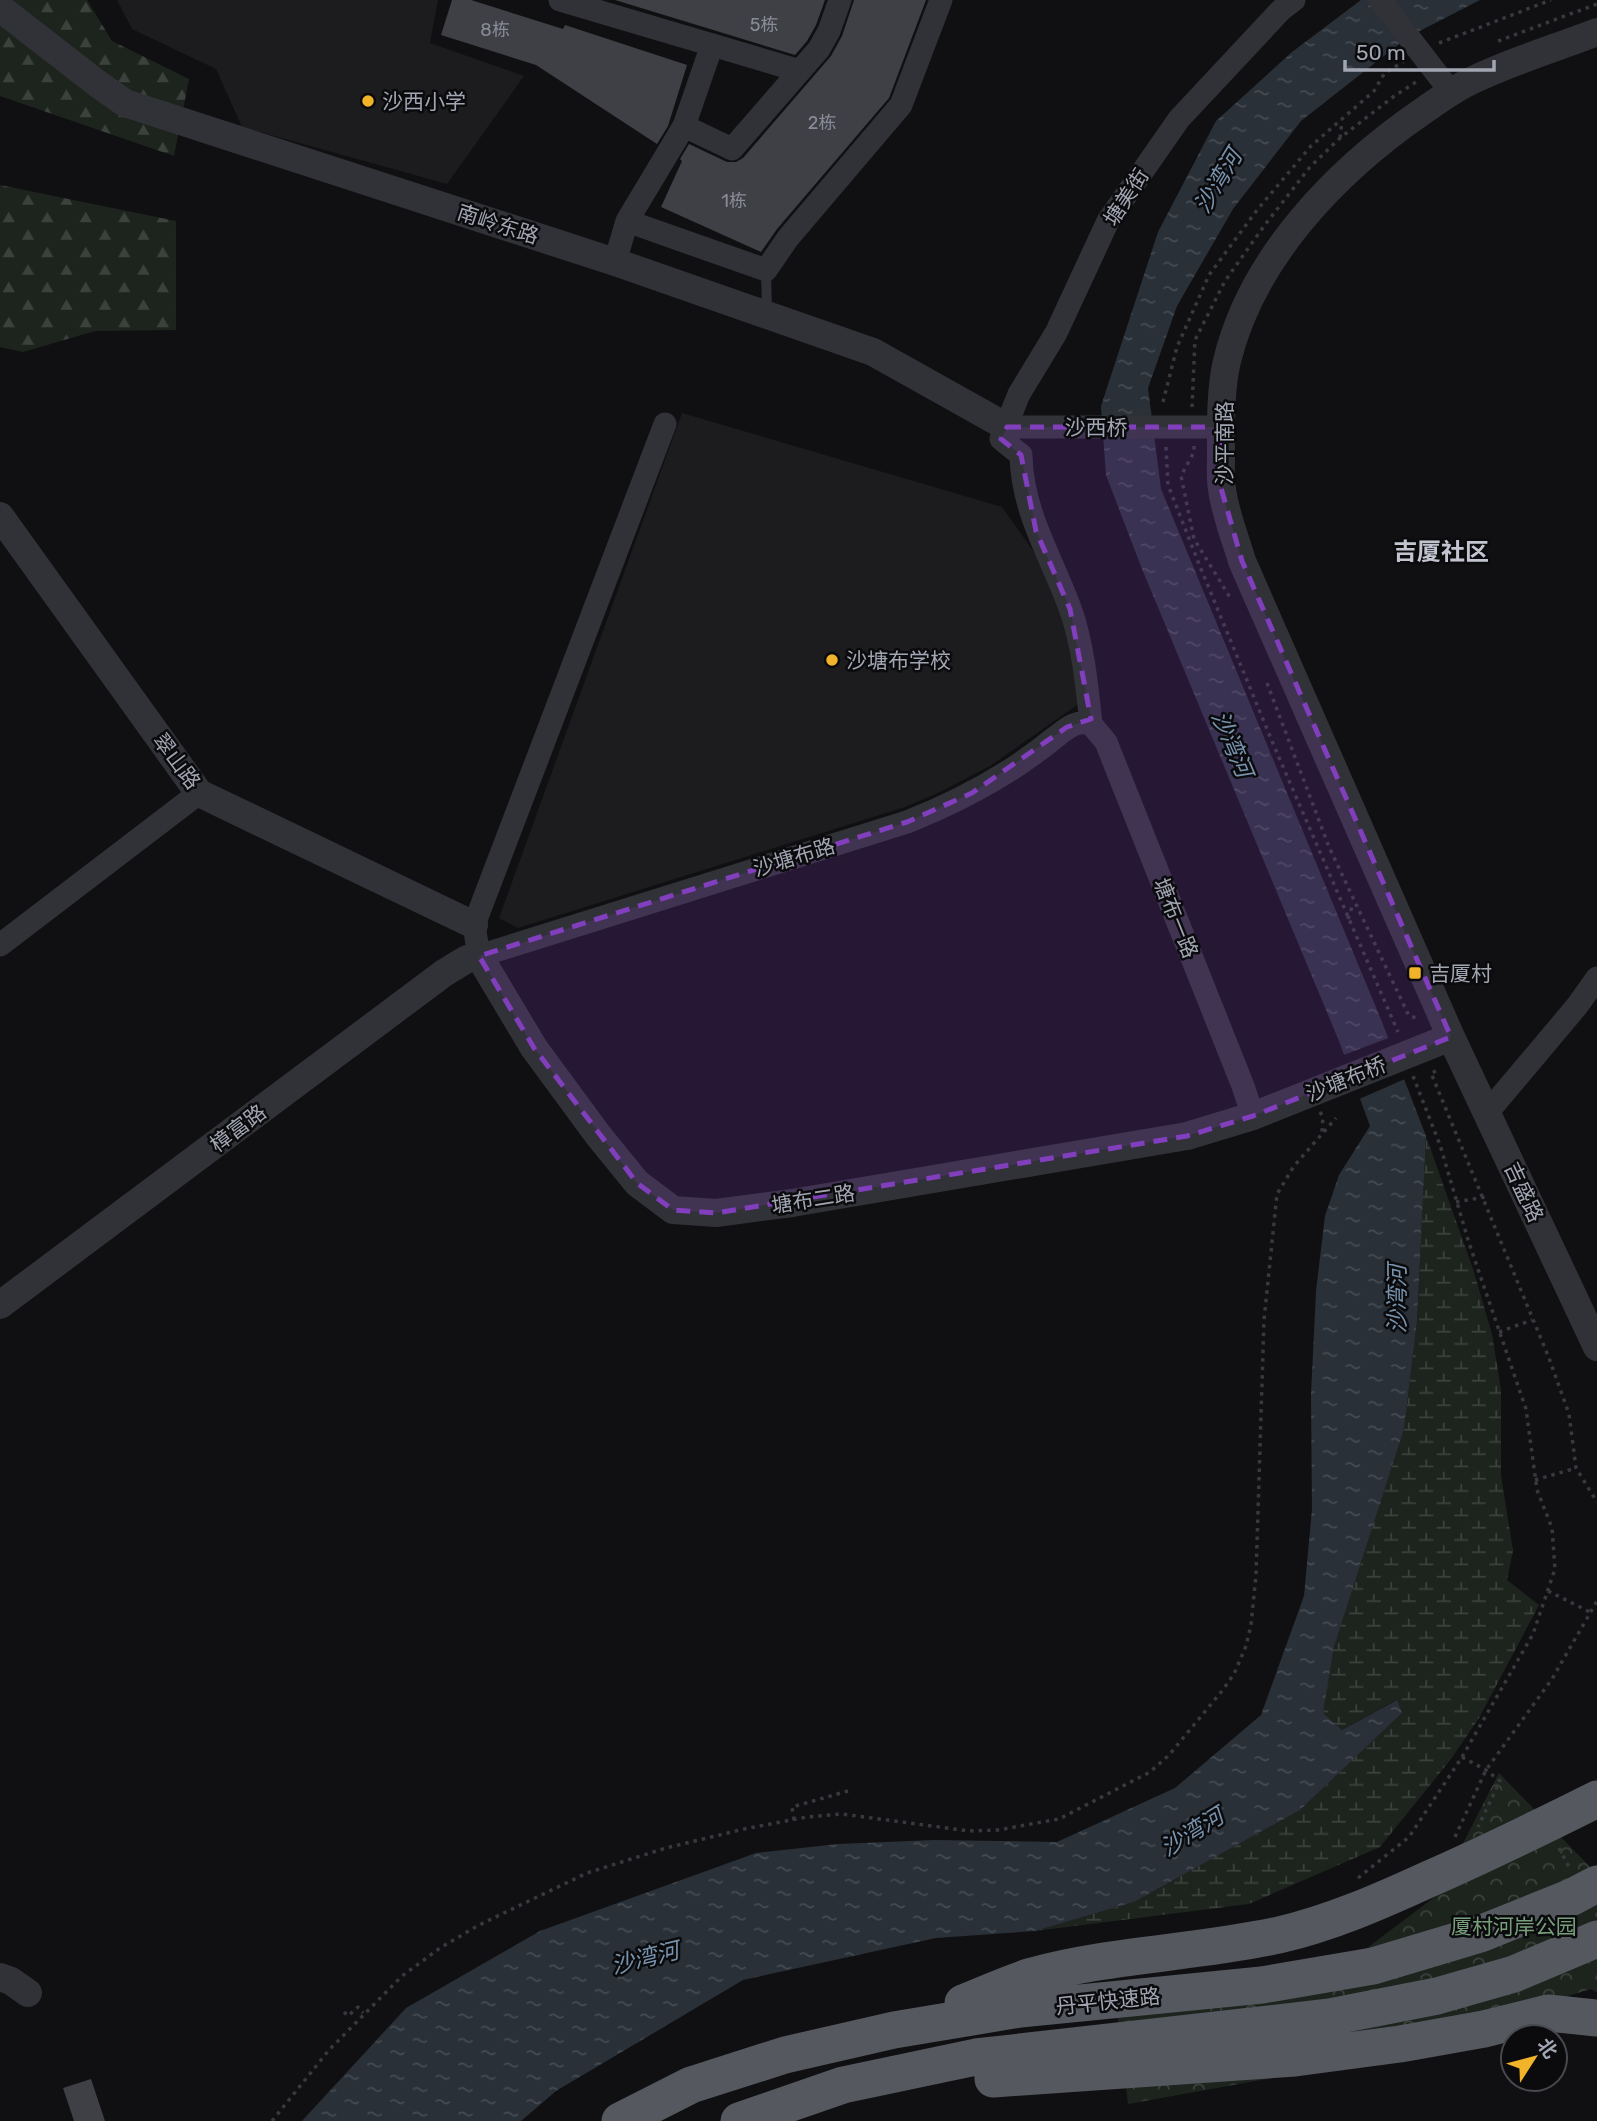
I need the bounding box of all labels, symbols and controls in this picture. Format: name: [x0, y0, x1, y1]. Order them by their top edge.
house number: 5栋: [750, 14, 778, 36]
house number: 8栋: [480, 19, 510, 41]
scale bar: [1345, 28, 1494, 72]
text: 50 m: [1356, 40, 1406, 65]
place label: 沙西小学: [382, 89, 466, 114]
marker: 沙西小学: [360, 93, 376, 109]
house number: 2栋: [808, 112, 836, 134]
water label: 沙湾河: [1188, 141, 1250, 218]
street label: 塘美街: [1098, 164, 1154, 230]
house number: 1栋: [721, 190, 747, 212]
street label: 南岭东路: [454, 199, 542, 249]
street label: 沙平南路: [1212, 401, 1237, 485]
street label: 沙西桥: [1065, 415, 1128, 440]
district label: 吉厦社区: [1393, 538, 1489, 566]
place label: 沙塘布学校: [846, 648, 951, 673]
marker: 沙塘布学校: [824, 652, 840, 668]
water label: 沙湾河: [1206, 707, 1260, 785]
street label: 翠山路: [148, 728, 206, 794]
street label: 沙塘布路: [750, 833, 838, 881]
street label: 塘布一路: [1149, 874, 1203, 962]
place label: 吉厦村: [1429, 961, 1492, 986]
marker: 吉厦村: [1407, 965, 1423, 981]
street label: 沙塘布桥: [1302, 1052, 1390, 1106]
street label: 樟富路: [205, 1099, 271, 1157]
street label: 吉盛路: [1499, 1158, 1549, 1226]
street label: 塘布二路: [770, 1180, 856, 1218]
water label: 沙湾河: [1383, 1261, 1411, 1334]
water label: 沙湾河: [1155, 1800, 1232, 1862]
park label: 厦村河岸公园: [1451, 1914, 1577, 1939]
water label: 沙湾河: [608, 1935, 686, 1980]
street label: 丹平快速路: [1054, 1983, 1162, 2019]
north arrow: [1499, 2023, 1569, 2093]
text: 北: [1532, 2034, 1562, 2063]

